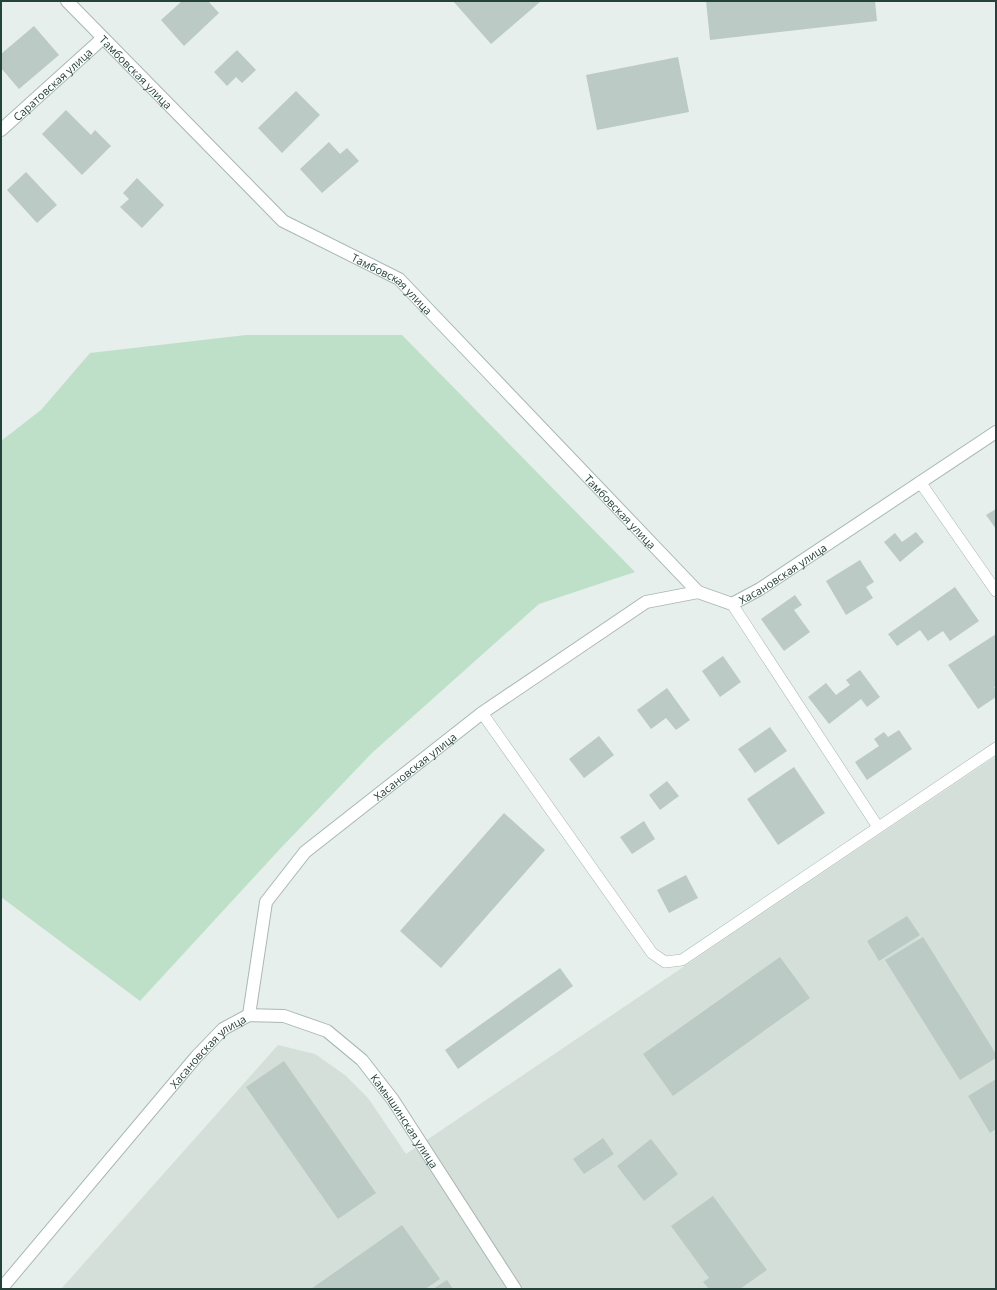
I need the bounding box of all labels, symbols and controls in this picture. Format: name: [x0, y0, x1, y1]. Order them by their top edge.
street label: Тамбовская улица: [97, 32, 176, 112]
street label: Саратовская улица: [9, 44, 95, 123]
street label: Тамбовская улица: [349, 249, 436, 317]
street label: Тамбовская улица: [582, 471, 660, 552]
street label: Хасановская улица: [736, 539, 829, 607]
street label: Хасановская улица: [370, 729, 459, 803]
street label: Хасановская улица: [166, 1011, 248, 1091]
street label: Камышинская улица: [368, 1070, 442, 1171]

